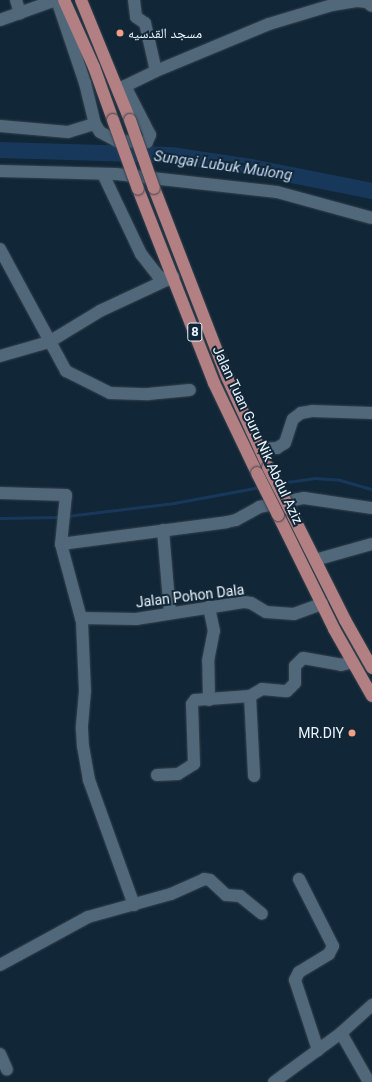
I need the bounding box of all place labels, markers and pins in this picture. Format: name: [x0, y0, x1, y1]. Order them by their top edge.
place label: مسجد القدسيه: [128, 25, 202, 41]
marker: مسجد القدسيه: [115, 28, 125, 38]
place label: MR.DIY: [298, 725, 344, 741]
marker: MR.DIY: [347, 728, 357, 738]

